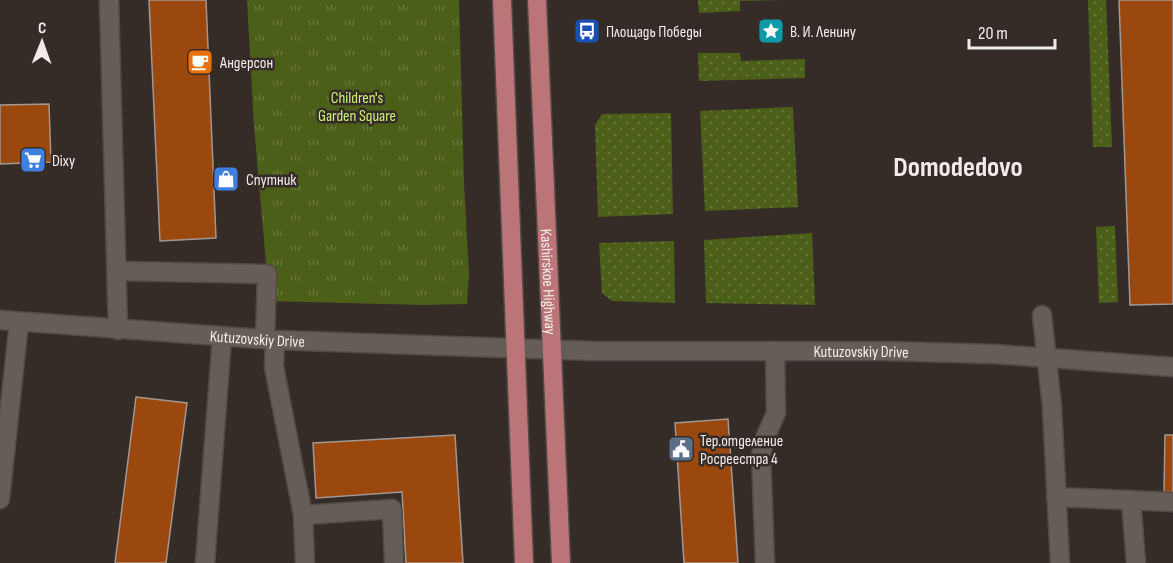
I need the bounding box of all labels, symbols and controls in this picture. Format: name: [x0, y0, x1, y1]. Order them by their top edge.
north arrow: [12, 12, 72, 72]
scale bar: [969, 12, 1054, 50]
bus stop icon: Площадь Победы: [572, 16, 602, 46]
place icon: В. И. Ленину: [756, 16, 786, 46]
text: С: [38, 19, 47, 38]
place label: Площадь Победы: [606, 23, 702, 42]
place label: В. И. Ленину: [790, 23, 856, 42]
text: 20 m: [978, 23, 1008, 44]
cafe icon: Андерсон: [185, 47, 215, 77]
place label: Андерсон: [219, 54, 273, 73]
park label: Children's Garden Square: [318, 89, 396, 126]
supermarket icon: Dixy: [18, 145, 48, 175]
district label: Domodedovo: [893, 151, 1023, 184]
place label: Dixy: [52, 152, 75, 171]
shop icon: Спутник: [211, 164, 241, 194]
place label: Спутник: [246, 171, 297, 190]
street label: Kashirskoe Highway: [536, 228, 559, 335]
street label: Kutuzovskiy Drive: [209, 327, 305, 352]
street label: Kutuzovskiy Drive: [814, 343, 909, 363]
place label: Тер.отделение Росреестра 4: [700, 432, 783, 469]
public building icon: Тер.отделение Росреестра 4: [666, 434, 696, 464]

